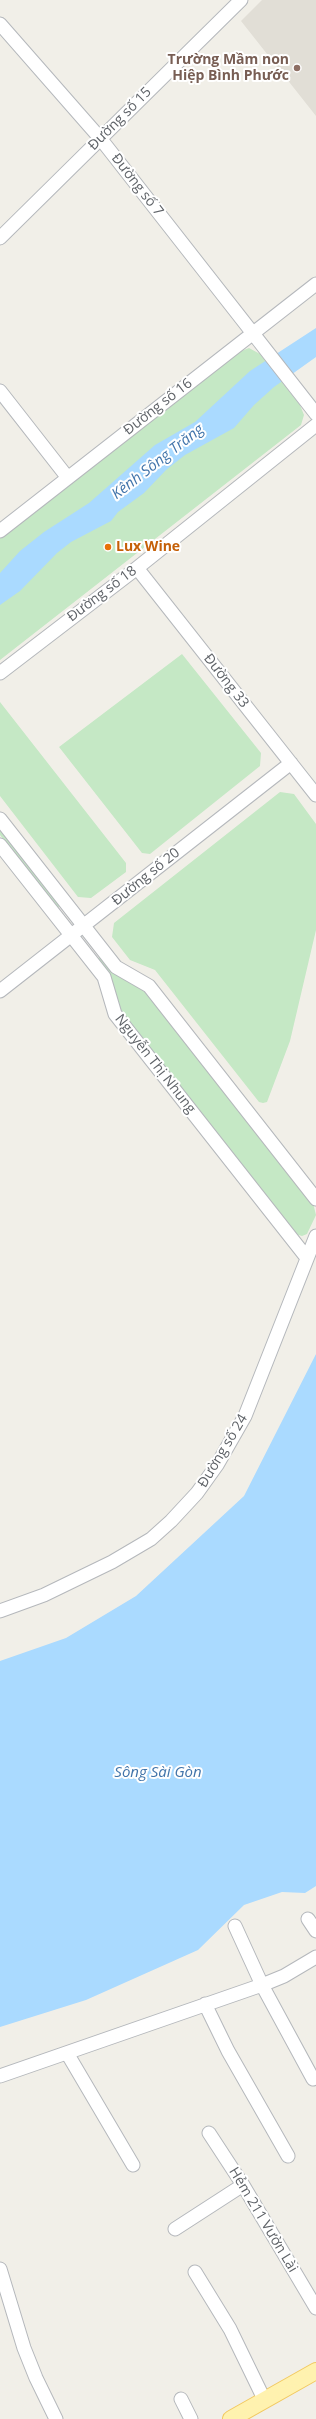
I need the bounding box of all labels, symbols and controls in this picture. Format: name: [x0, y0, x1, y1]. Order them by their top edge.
place label: Trường Mầm non Hiệp Bình Phước: [168, 52, 289, 84]
marker: Trường Mầm non Hiệp Bình Phước: [292, 63, 302, 73]
street label: Đường số 15: [85, 84, 155, 154]
street label: Đường số 7: [107, 150, 167, 220]
street label: Đường số 16: [120, 375, 196, 439]
water label: Kênh Sông Trăng: [108, 421, 208, 503]
place label: Lux Wine: [116, 539, 180, 555]
marker: Lux Wine: [103, 542, 113, 552]
street label: Đường số 18: [64, 562, 140, 626]
street label: Đường 33: [200, 651, 252, 711]
street label: Đường số 20: [109, 844, 183, 910]
street label: Nguyễn Thị Nhung: [111, 1011, 199, 1117]
street label: Đường số 24: [195, 1411, 251, 1491]
water label: Sông Sài Gòn: [114, 1764, 202, 1782]
street label: Hẻm 211 Vườn Lài: [225, 2164, 301, 2276]

